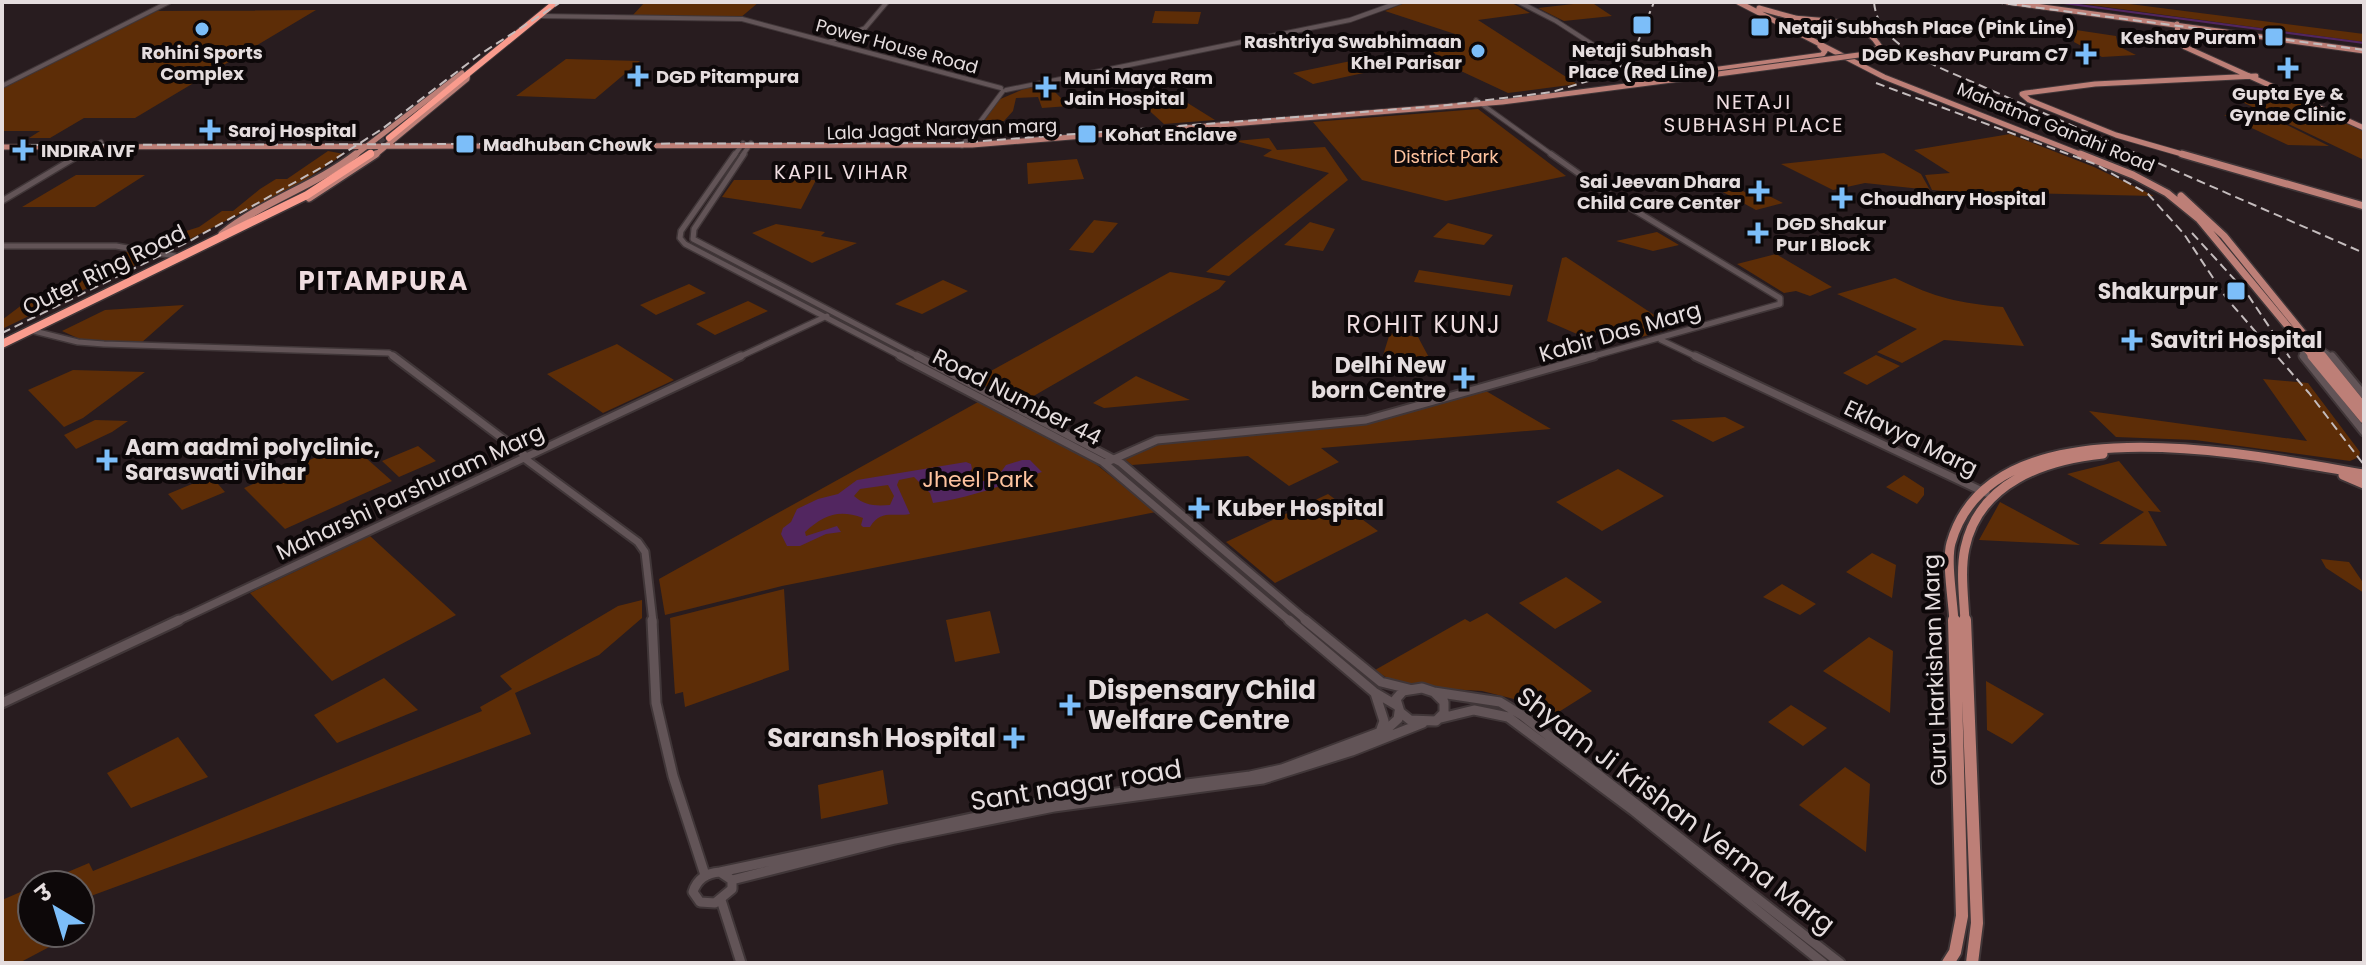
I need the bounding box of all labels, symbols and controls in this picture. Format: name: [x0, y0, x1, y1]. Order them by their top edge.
street label: Power House Road: [813, 12, 981, 80]
marker: Netaji Subhash Place (Red Line): [1631, 14, 1653, 36]
place label: Netaji Subhash Place (Pink Line): [1778, 15, 2075, 40]
marker: Netaji Subhash Place (Pink Line): [1749, 16, 1771, 38]
marker: Rohini Sports Complex: [193, 20, 211, 38]
place label: Keshav Puram: [2121, 25, 2256, 50]
marker: Keshav Puram: [2263, 26, 2285, 48]
place label: Rashtriya Swabhimaan Khel Parisar: [1244, 29, 1462, 75]
place label: Netaji Subhash Place (Red Line): [1568, 38, 1716, 84]
place label: Rohini Sports Complex: [141, 40, 263, 86]
marker: Rashtriya Swabhimaan Khel Parisar: [1469, 42, 1487, 60]
place label: DGD Keshav Puram C7: [1862, 42, 2068, 67]
marker: DGD Keshav Puram C7: [2075, 43, 2097, 65]
marker: Gupta Eye & Gynae Clinic: [2277, 57, 2299, 79]
place label: DGD Pitampura: [656, 64, 799, 89]
marker: DGD Pitampura: [627, 65, 649, 87]
place label: Muni Maya Ram Jain Hospital: [1064, 65, 1213, 111]
marker: Muni Maya Ram Jain Hospital: [1035, 76, 1057, 98]
street label: Mahatma Gandhi Road: [1954, 76, 2158, 178]
place label: Gupta Eye & Gynae Clinic: [2229, 81, 2347, 127]
district label: NETAJI SUBHASH PLACE: [1663, 88, 1845, 139]
street label: Lala Jagat Narayan marg: [826, 112, 1058, 146]
place label: Saroj Hospital: [228, 118, 357, 143]
marker: Saroj Hospital: [199, 119, 221, 141]
place label: Kohat Enclave: [1105, 122, 1237, 147]
marker: Kohat Enclave: [1076, 123, 1098, 145]
place label: Madhuban Chowk: [483, 132, 654, 157]
marker: Madhuban Chowk: [454, 133, 476, 155]
place label: INDIRA IVF: [41, 138, 136, 163]
marker: INDIRA IVF: [12, 139, 34, 161]
park label: District Park: [1393, 144, 1499, 169]
district label: KAPIL VIHAR: [774, 158, 910, 186]
place label: Sai Jeevan Dhara Child Care Center: [1577, 169, 1741, 215]
marker: Sai Jeevan Dhara Child Care Center: [1748, 180, 1770, 202]
place label: Choudhary Hospital: [1860, 186, 2046, 211]
marker: Choudhary Hospital: [1831, 187, 1853, 209]
place label: DGD Shakur Pur I Block: [1776, 211, 1886, 257]
street label: Outer Ring Road: [17, 217, 191, 323]
marker: DGD Shakur Pur I Block: [1747, 222, 1769, 244]
district label: PITAMPURA: [299, 263, 469, 299]
place label: Shakurpur: [2098, 276, 2218, 307]
marker: Shakurpur: [2225, 280, 2247, 302]
street label: Kabir Das Marg: [1535, 294, 1705, 370]
district label: ROHIT KUNJ: [1346, 308, 1502, 341]
place label: Savitri Hospital: [2150, 325, 2322, 356]
marker: Savitri Hospital: [2121, 329, 2143, 351]
street label: Road Number 44: [927, 341, 1107, 453]
place label: Delhi New born Centre: [1311, 350, 1446, 406]
marker: Delhi New born Centre: [1453, 367, 1475, 389]
street label: Eklavya Marg: [1839, 392, 1983, 484]
street label: Maharshi Parshuram Marg: [271, 416, 549, 568]
place label: Aam aadmi polyclinic, Saraswati Vihar: [125, 432, 380, 488]
marker: Aam aadmi polyclinic, Saraswati Vihar: [96, 449, 118, 471]
park label: Jheel Park: [922, 464, 1034, 495]
place label: Kuber Hospital: [1217, 493, 1384, 524]
marker: Kuber Hospital: [1188, 497, 1210, 519]
street label: Guru Harkishan Marg: [1915, 554, 1955, 786]
place label: Dispensary Child Welfare Centre: [1088, 672, 1316, 738]
street label: Shyam Ji Krishan Verma Marg: [1509, 678, 1843, 942]
marker: Dispensary Child Welfare Centre: [1059, 694, 1081, 716]
place label: Saransh Hospital: [767, 720, 996, 756]
marker: Saransh Hospital: [1003, 727, 1025, 749]
street label: Sant nagar road: [968, 751, 1184, 819]
north arrow: [16, 869, 96, 949]
text: उ: [29, 877, 59, 910]

